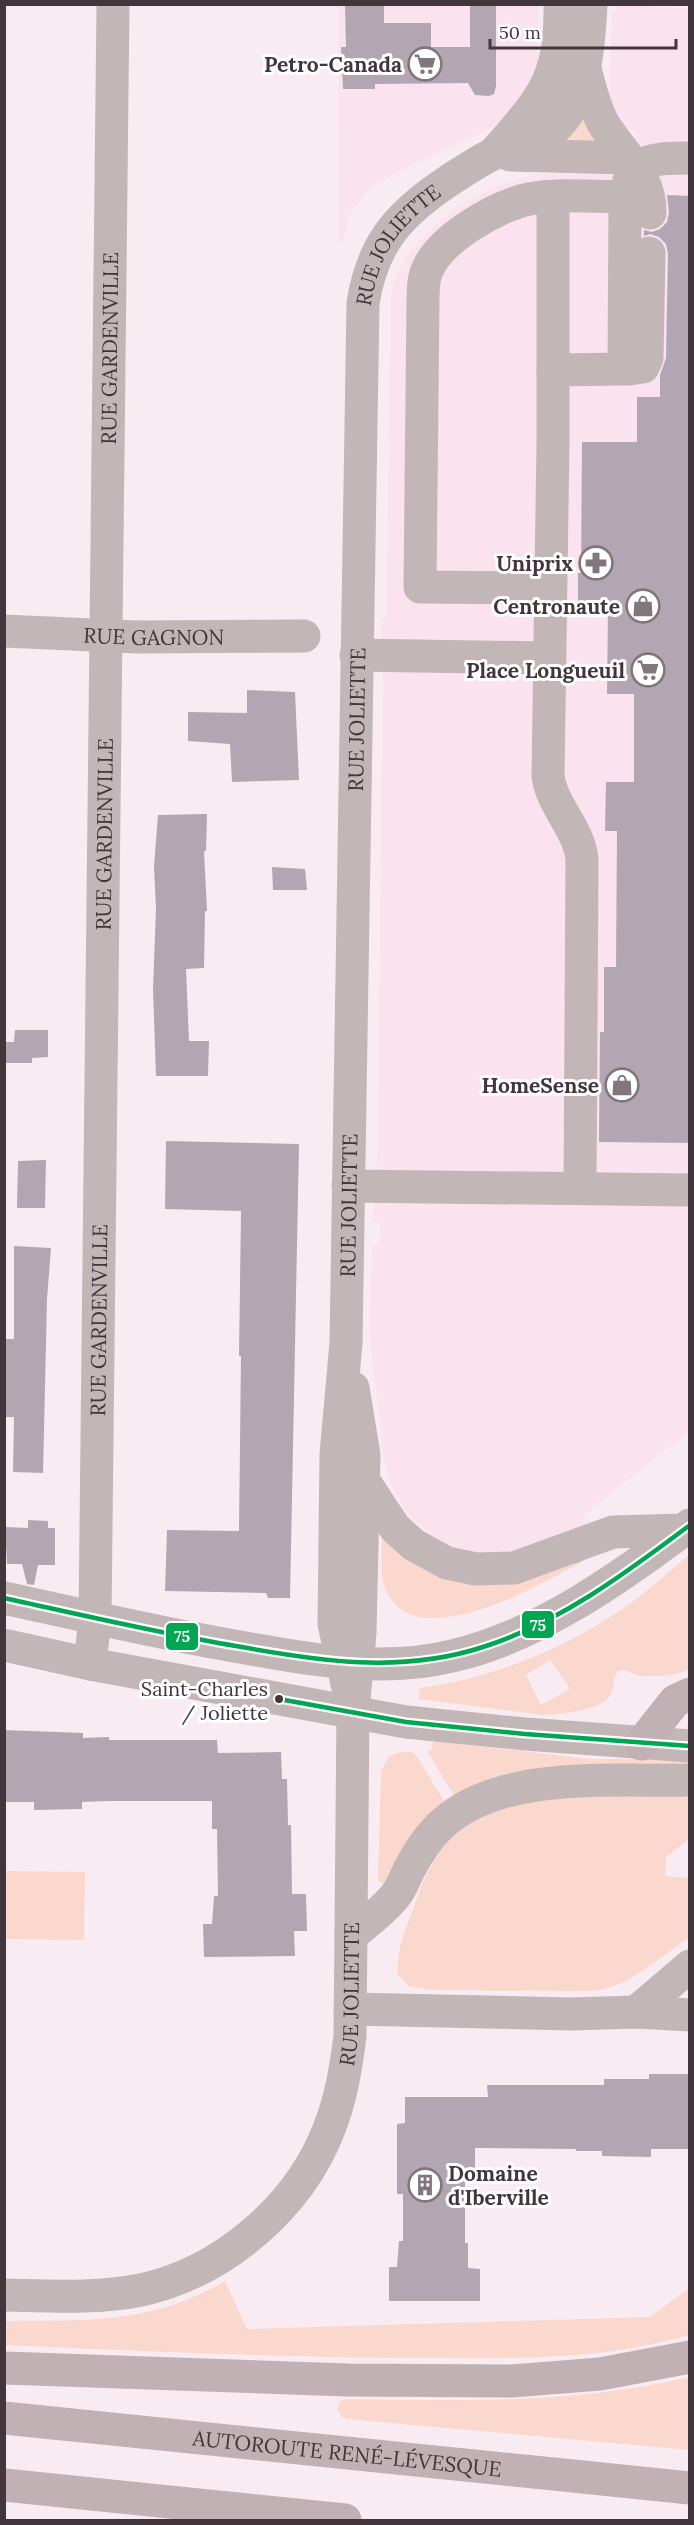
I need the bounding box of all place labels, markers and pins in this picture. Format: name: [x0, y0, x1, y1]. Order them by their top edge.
supermarket icon: Petro-Canada: [407, 46, 443, 82]
place label: Petro-Canada: [264, 51, 402, 78]
pharmacy icon: Uniprix: [578, 545, 614, 581]
place label: Uniprix: [496, 550, 573, 577]
shop icon: Centronaute: [625, 588, 661, 624]
place label: Centronaute: [493, 593, 620, 620]
supermarket icon: Place Longueuil: [630, 652, 666, 688]
place label: Place Longueuil: [466, 657, 625, 684]
shop icon: HomeSense: [604, 1067, 640, 1103]
place label: HomeSense: [481, 1072, 599, 1099]
place label: Saint-Charles / Joliette: [141, 1676, 268, 1726]
marker: Saint-Charles / Joliette: [273, 1693, 285, 1705]
place label: Domaine d'Iberville: [448, 2160, 549, 2211]
building icon: Domaine d'Iberville: [407, 2167, 443, 2203]

